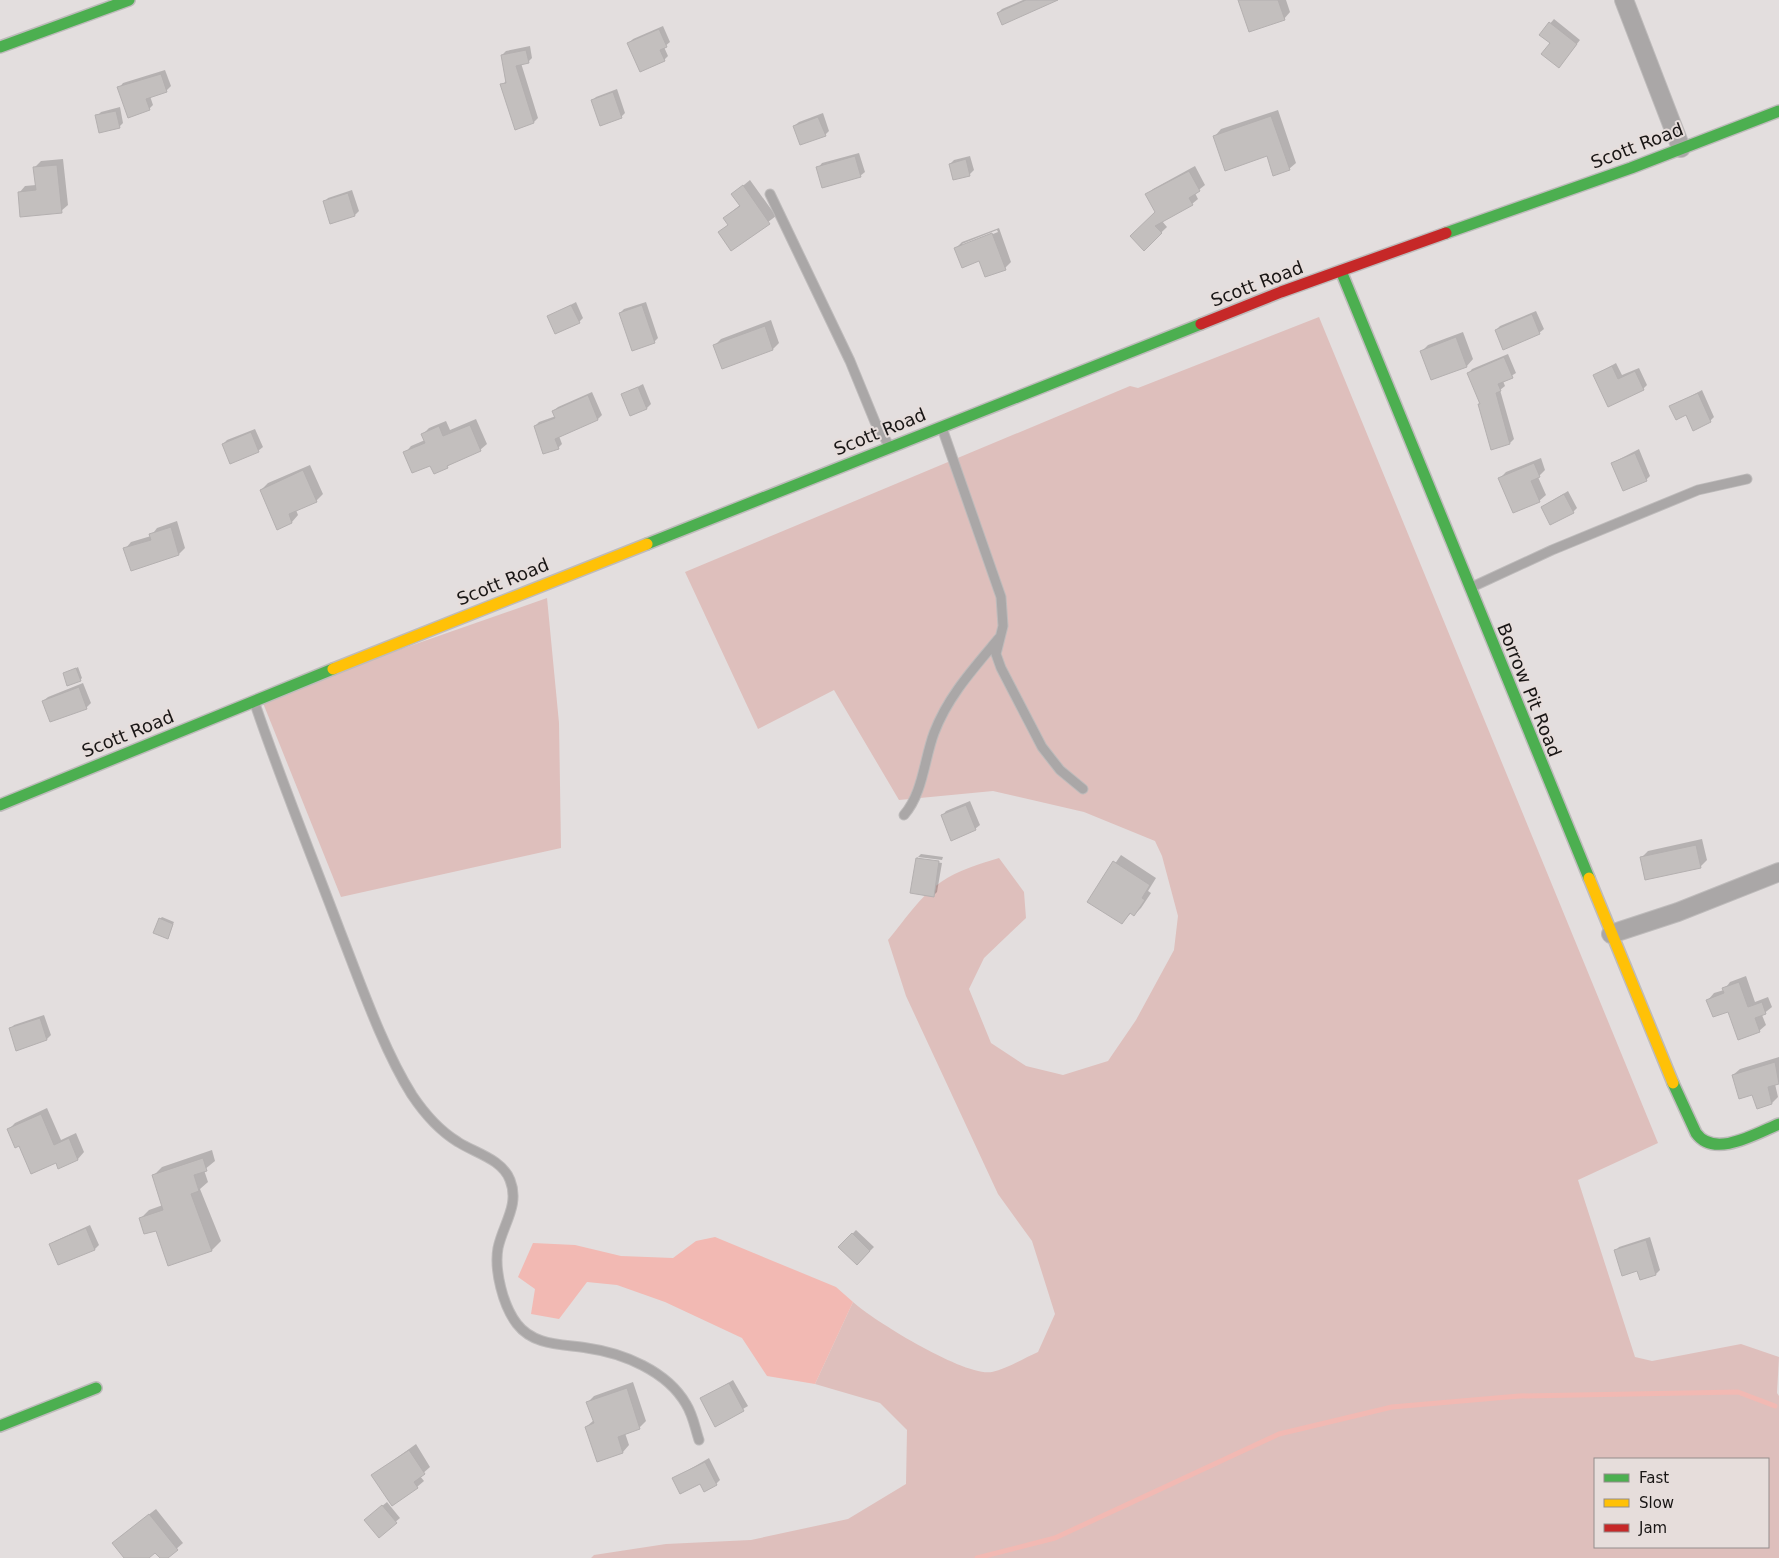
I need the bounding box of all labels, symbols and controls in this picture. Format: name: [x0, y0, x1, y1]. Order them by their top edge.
street label: Scott Road: [1588, 118, 1686, 173]
street label: Scott Road: [1208, 256, 1306, 311]
street label: Scott Road: [831, 404, 929, 460]
street label: Scott Road: [454, 554, 552, 610]
street label: Borrow Pit Road: [1493, 620, 1566, 760]
street label: Scott Road: [79, 706, 177, 762]
legend: [1594, 1458, 1769, 1548]
text: Fast: [1639, 1469, 1669, 1487]
text: Slow: [1639, 1494, 1674, 1512]
text: Jam: [1638, 1519, 1667, 1537]

